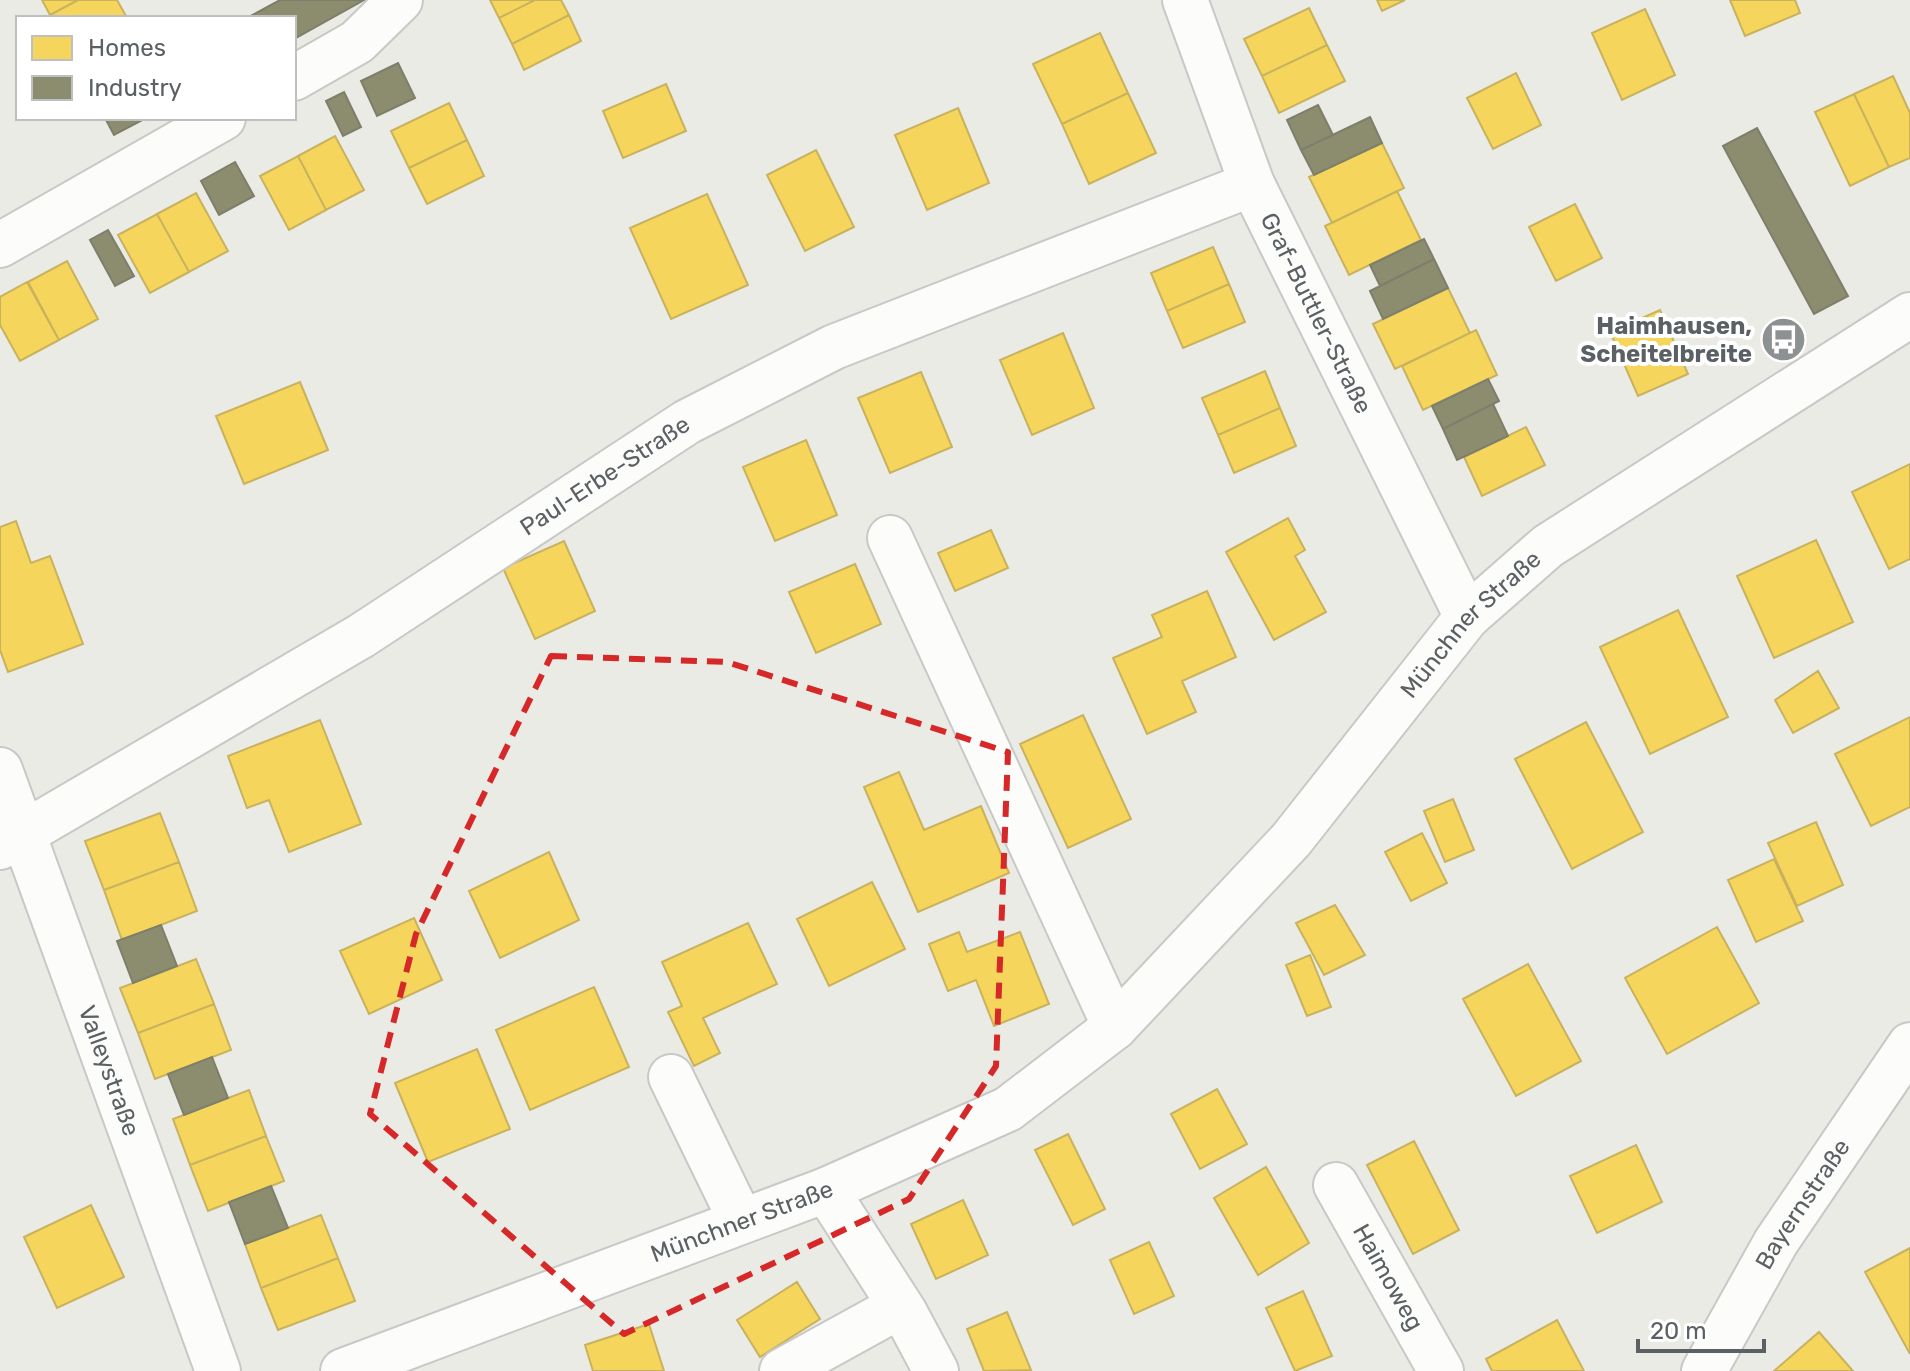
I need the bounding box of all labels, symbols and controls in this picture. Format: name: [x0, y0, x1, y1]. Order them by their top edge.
legend: [16, 16, 296, 120]
text: Homes: [88, 34, 166, 62]
text: Industry: [88, 74, 182, 102]
street label: Graf-Buttler-Straße: [1255, 208, 1378, 418]
place label: Haimhausen, Scheitelbreite: [1580, 312, 1752, 368]
bus stop icon: Haimhausen, Scheitelbreite: [1759, 316, 1807, 364]
street label: Paul-Erbe-Straße: [515, 410, 695, 542]
street label: Münchner Straße: [1395, 545, 1547, 703]
street label: Valleystraße: [73, 1002, 146, 1140]
street label: Bayernstraße: [1750, 1134, 1856, 1274]
street label: Münchner Straße: [647, 1175, 837, 1268]
street label: Haimoweg: [1347, 1219, 1429, 1335]
scale bar: [1638, 1303, 1764, 1353]
text: 20 m: [1650, 1317, 1707, 1345]

